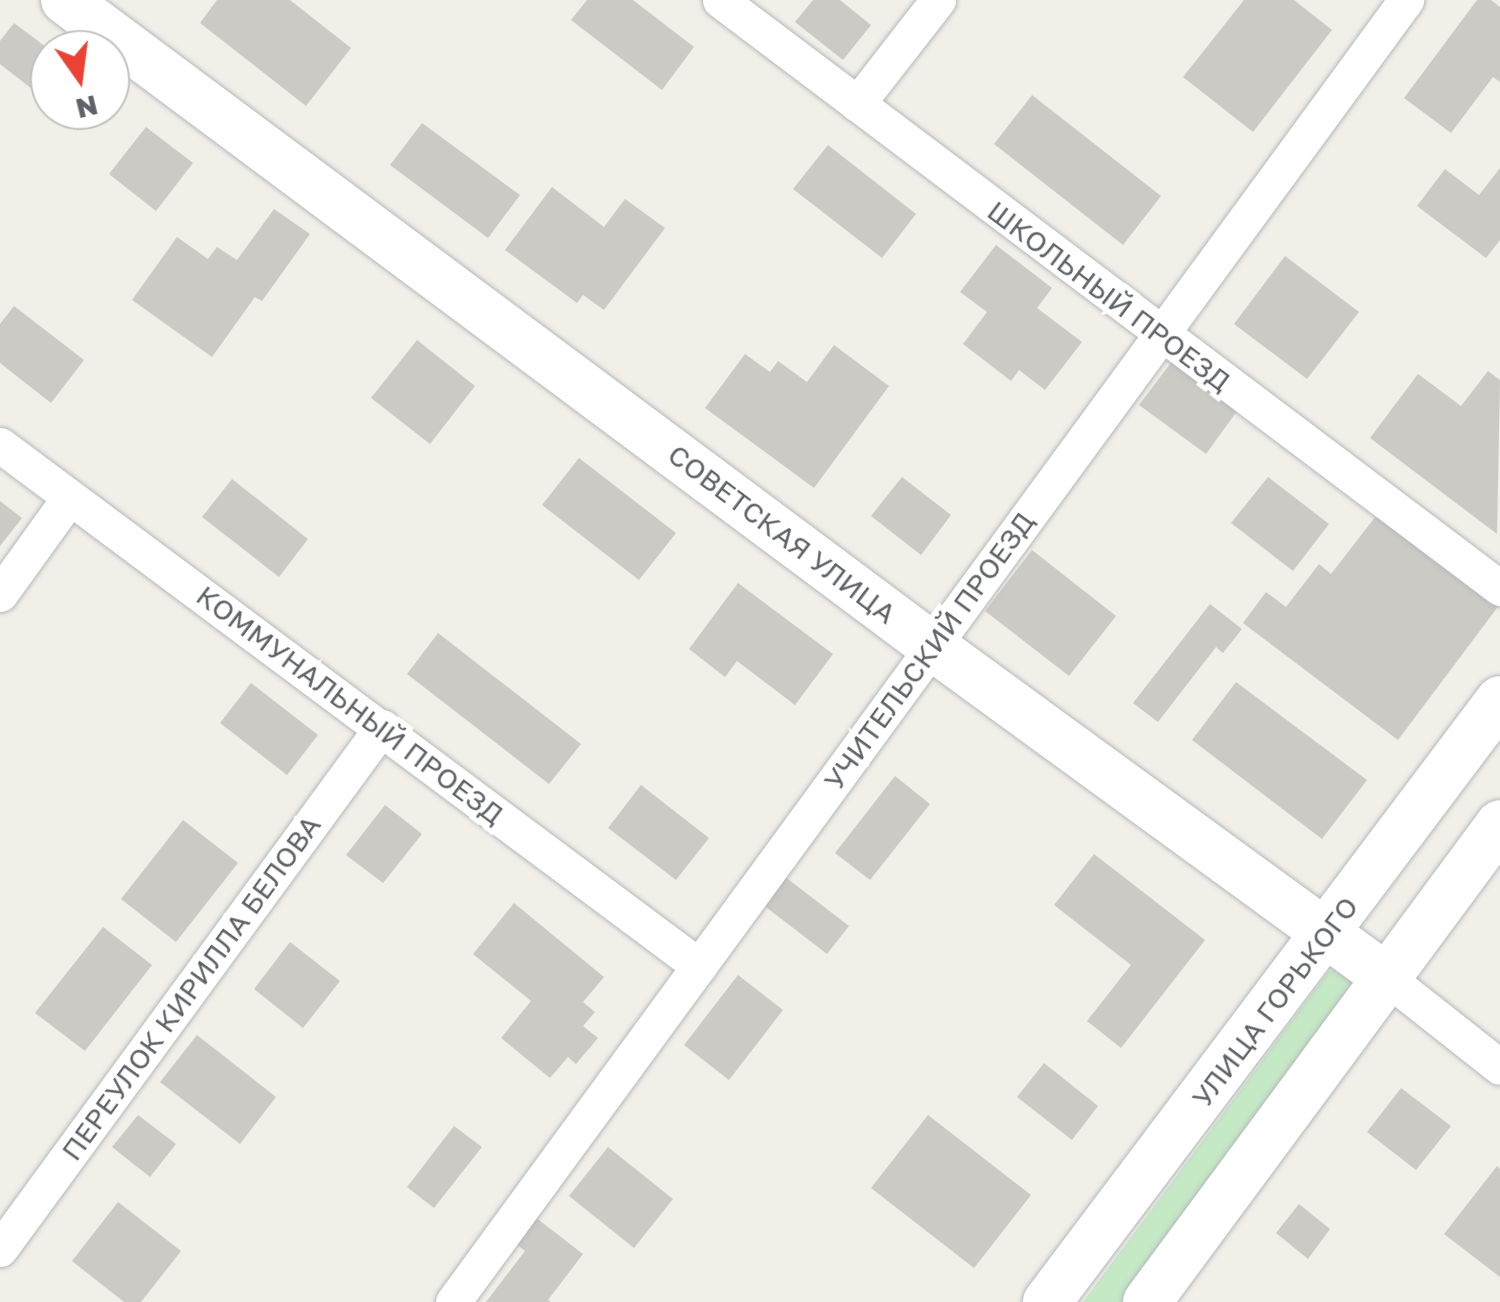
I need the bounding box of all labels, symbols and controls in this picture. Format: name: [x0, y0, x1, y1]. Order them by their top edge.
north arrow: [30, 30, 130, 130]
text: N: [73, 89, 101, 126]
street label: ШКОЛЬНЫЙ ПРОЕЗД: [981, 194, 1237, 398]
street label: СОВЕТСКАЯ УЛИЦА: [662, 437, 902, 631]
street label: УЧИТЕЛЬСКИЙ ПРОЕЗД: [817, 506, 1041, 796]
street label: КОММУНАЛЬНЫЙ ПРОЕЗД: [190, 579, 510, 831]
street label: ПЕРЕУЛОК КИРИЛЛА БЕЛОВА: [55, 809, 327, 1167]
street label: УЛИЦА ГОРЬКОГО: [1185, 890, 1365, 1114]

